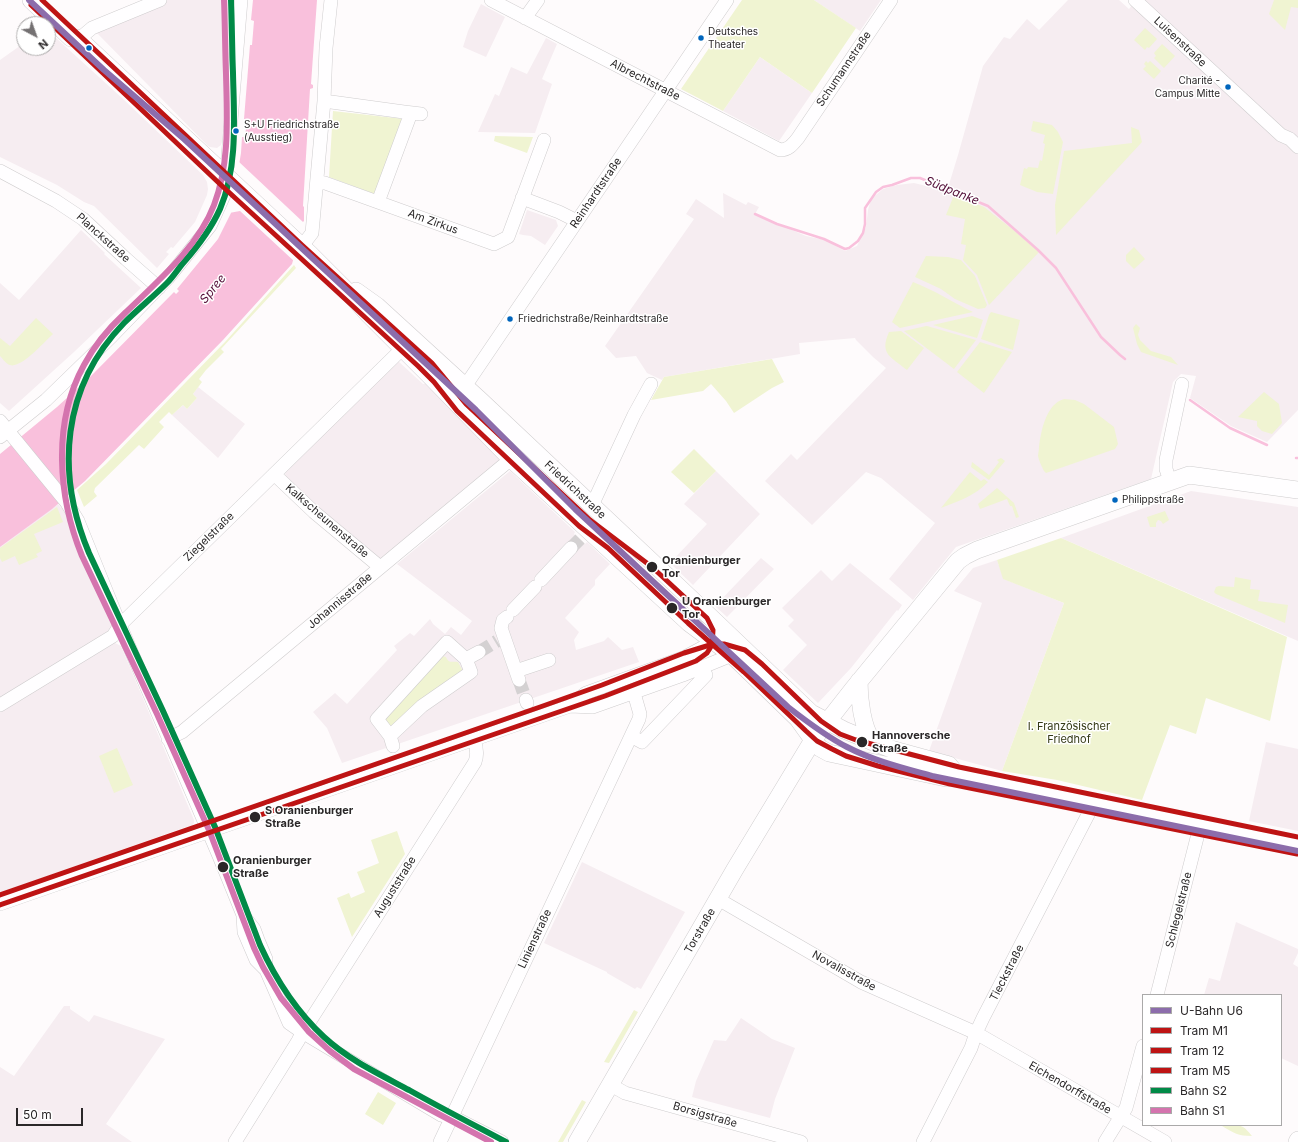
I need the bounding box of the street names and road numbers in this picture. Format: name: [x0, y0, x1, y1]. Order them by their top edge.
street label: Luisenstraße: [1151, 14, 1209, 70]
street label: Schumannstraße: [814, 29, 874, 109]
street label: Albrechtstraße: [608, 57, 682, 103]
street label: Reinhardtstraße: [567, 155, 625, 231]
street label: Am Zirkus: [406, 207, 460, 237]
street label: Planckstraße: [73, 210, 133, 266]
street label: Friedrichstraße: [542, 458, 608, 522]
street label: Kalkscheunenstraße: [283, 481, 371, 561]
street label: Ziegelstraße: [181, 510, 237, 564]
street label: Johannisstraße: [305, 570, 375, 632]
street label: Auguststraße: [371, 854, 419, 920]
street label: Schlegelstraße: [1163, 871, 1195, 949]
street label: Torstraße: [682, 906, 718, 956]
street label: Linienstraße: [516, 907, 554, 971]
street label: Tieckstraße: [987, 943, 1027, 1003]
street label: Novalisstraße: [810, 948, 878, 994]
street label: Eichendorffstraße: [1026, 1059, 1114, 1117]
street label: Borsigstraße: [671, 1100, 739, 1130]

